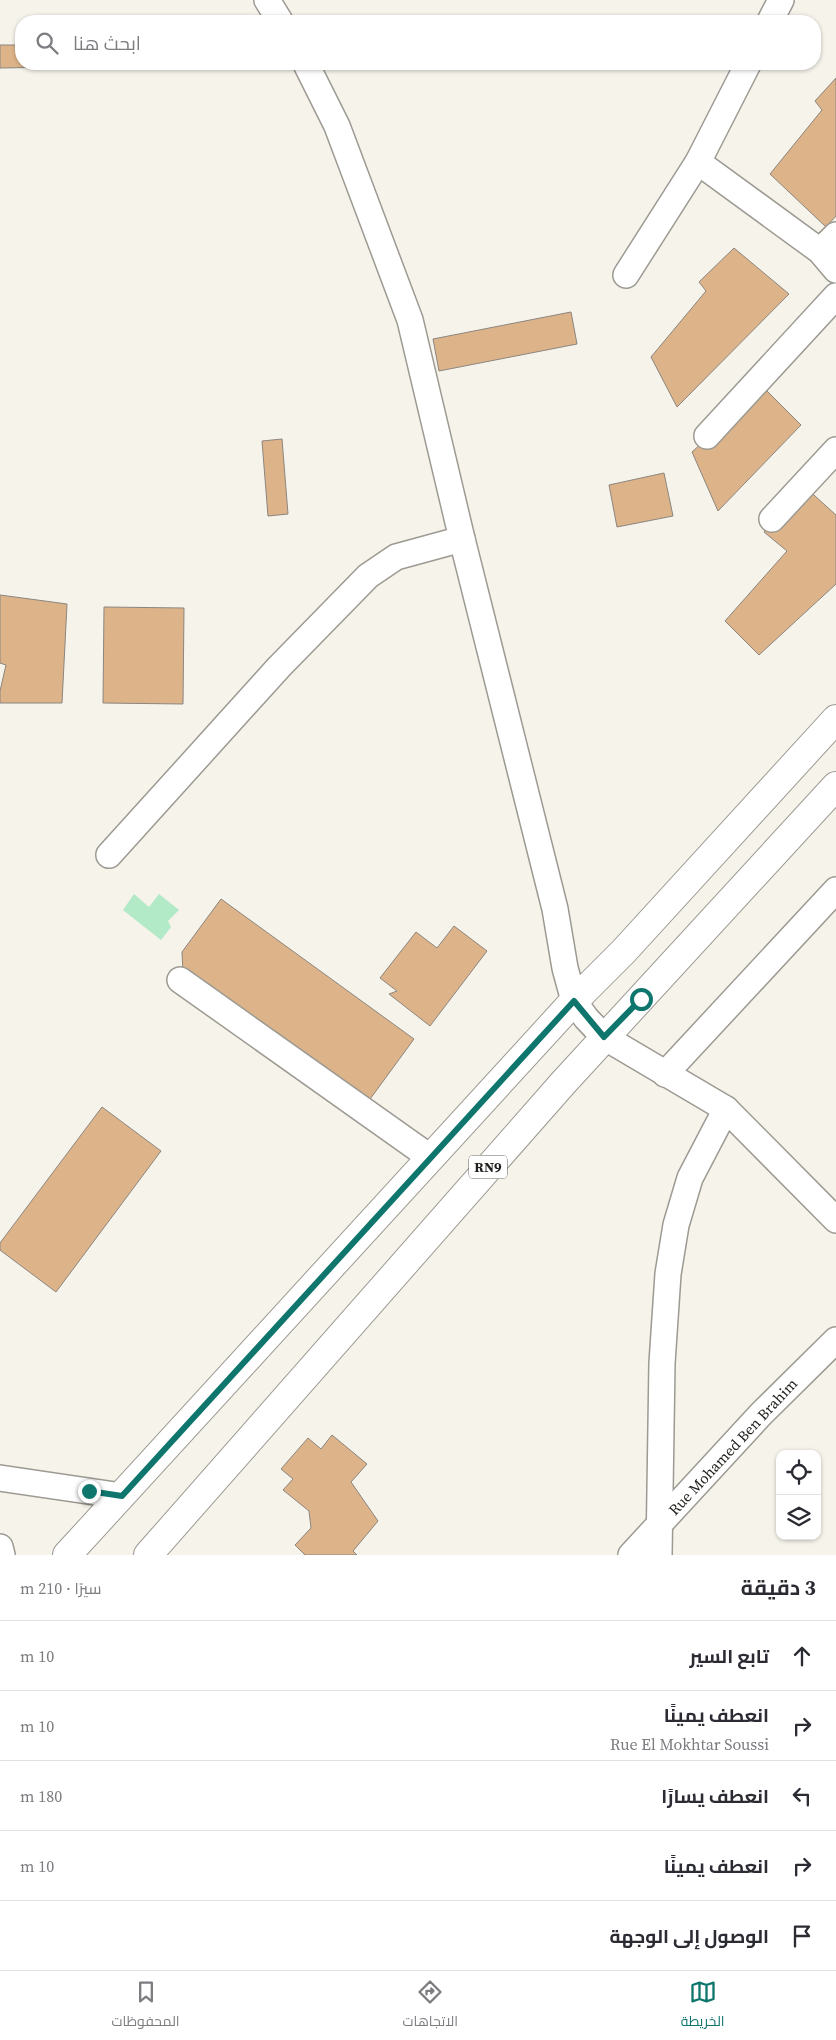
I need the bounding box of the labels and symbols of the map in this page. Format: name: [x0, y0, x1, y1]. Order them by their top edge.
route start: [630, 988, 653, 1011]
road number: RN9: [469, 1156, 507, 1178]
street label: Rue Mohamed Ben Brahim: [663, 1373, 802, 1520]
route end: [78, 1480, 101, 1503]

